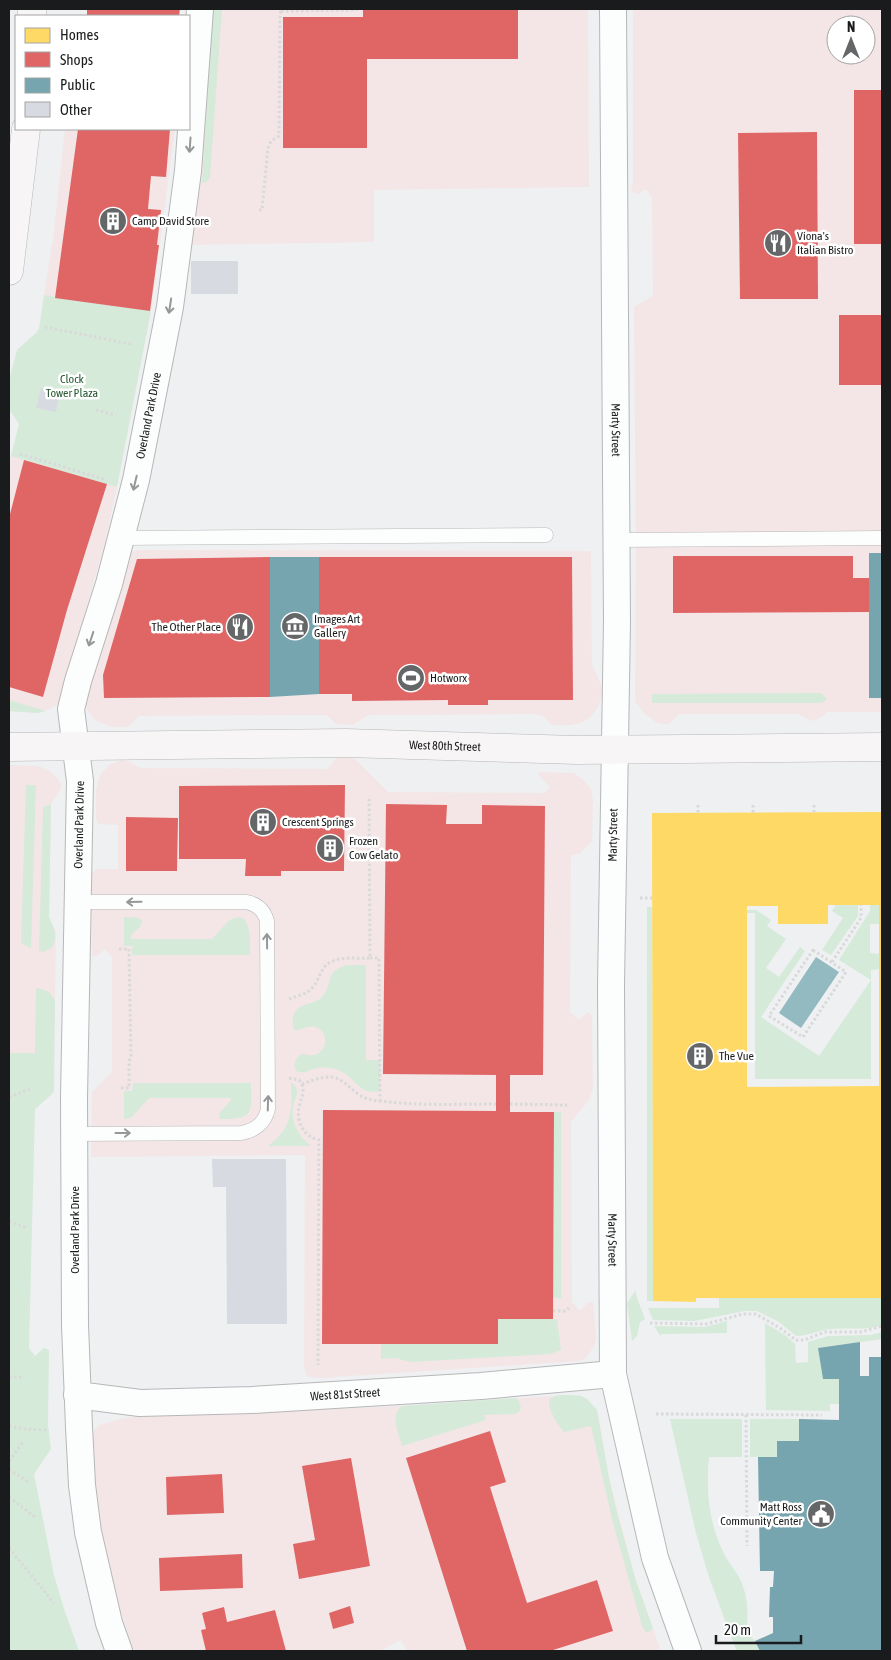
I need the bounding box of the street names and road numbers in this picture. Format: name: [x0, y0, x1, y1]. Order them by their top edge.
street label: Overland Park Drive: [133, 371, 164, 460]
street label: Marty Street: [609, 403, 623, 457]
street label: West 80th Street: [409, 738, 482, 754]
street label: Overland Park Drive: [71, 781, 87, 869]
street label: Marty Street: [606, 808, 620, 862]
street label: Overland Park Drive: [68, 1186, 82, 1274]
street label: Marty Street: [605, 1213, 619, 1267]
street label: West 81st Street: [310, 1385, 381, 1403]

